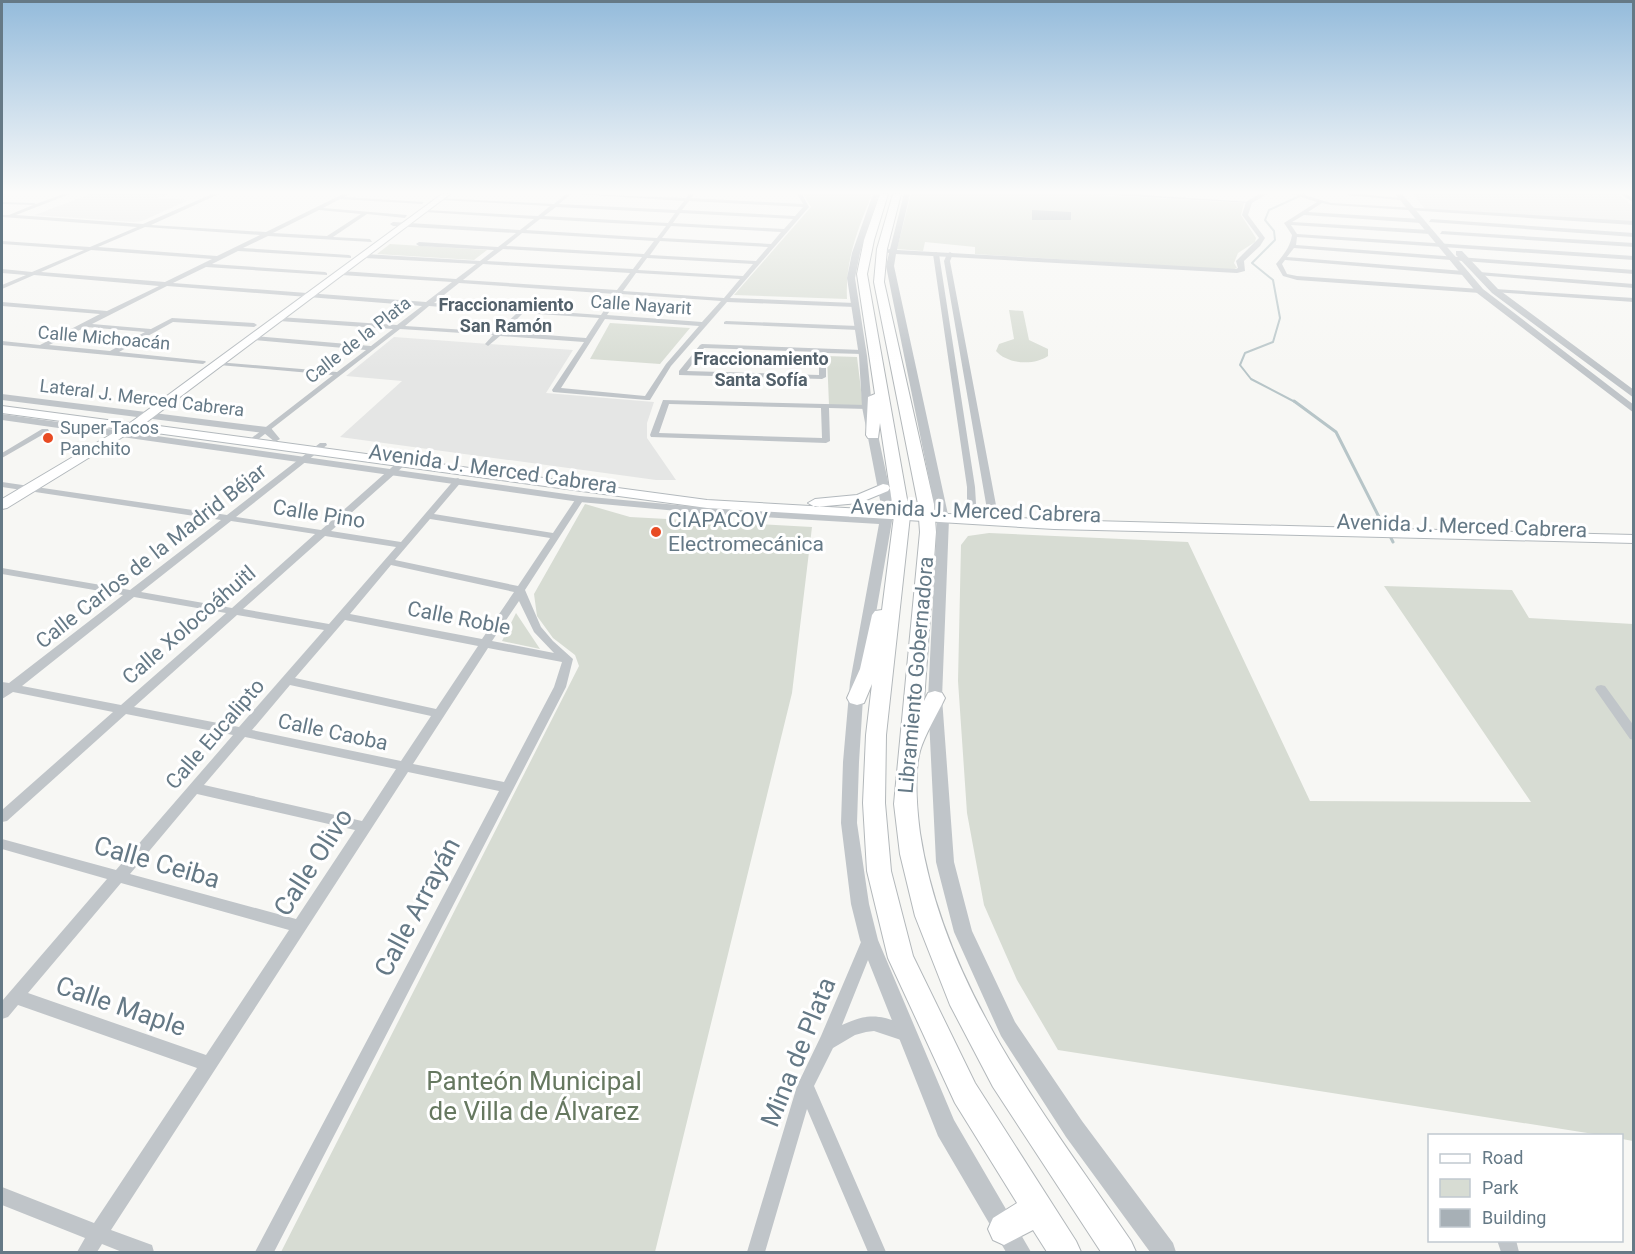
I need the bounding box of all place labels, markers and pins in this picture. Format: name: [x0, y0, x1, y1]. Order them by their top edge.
place label: Super Tacos Panchito: [60, 417, 159, 459]
marker: Super Tacos Panchito: [41, 431, 55, 445]
place label: CIAPACOV Electromecánica: [668, 508, 824, 556]
marker: CIAPACOV Electromecánica: [649, 525, 663, 539]

